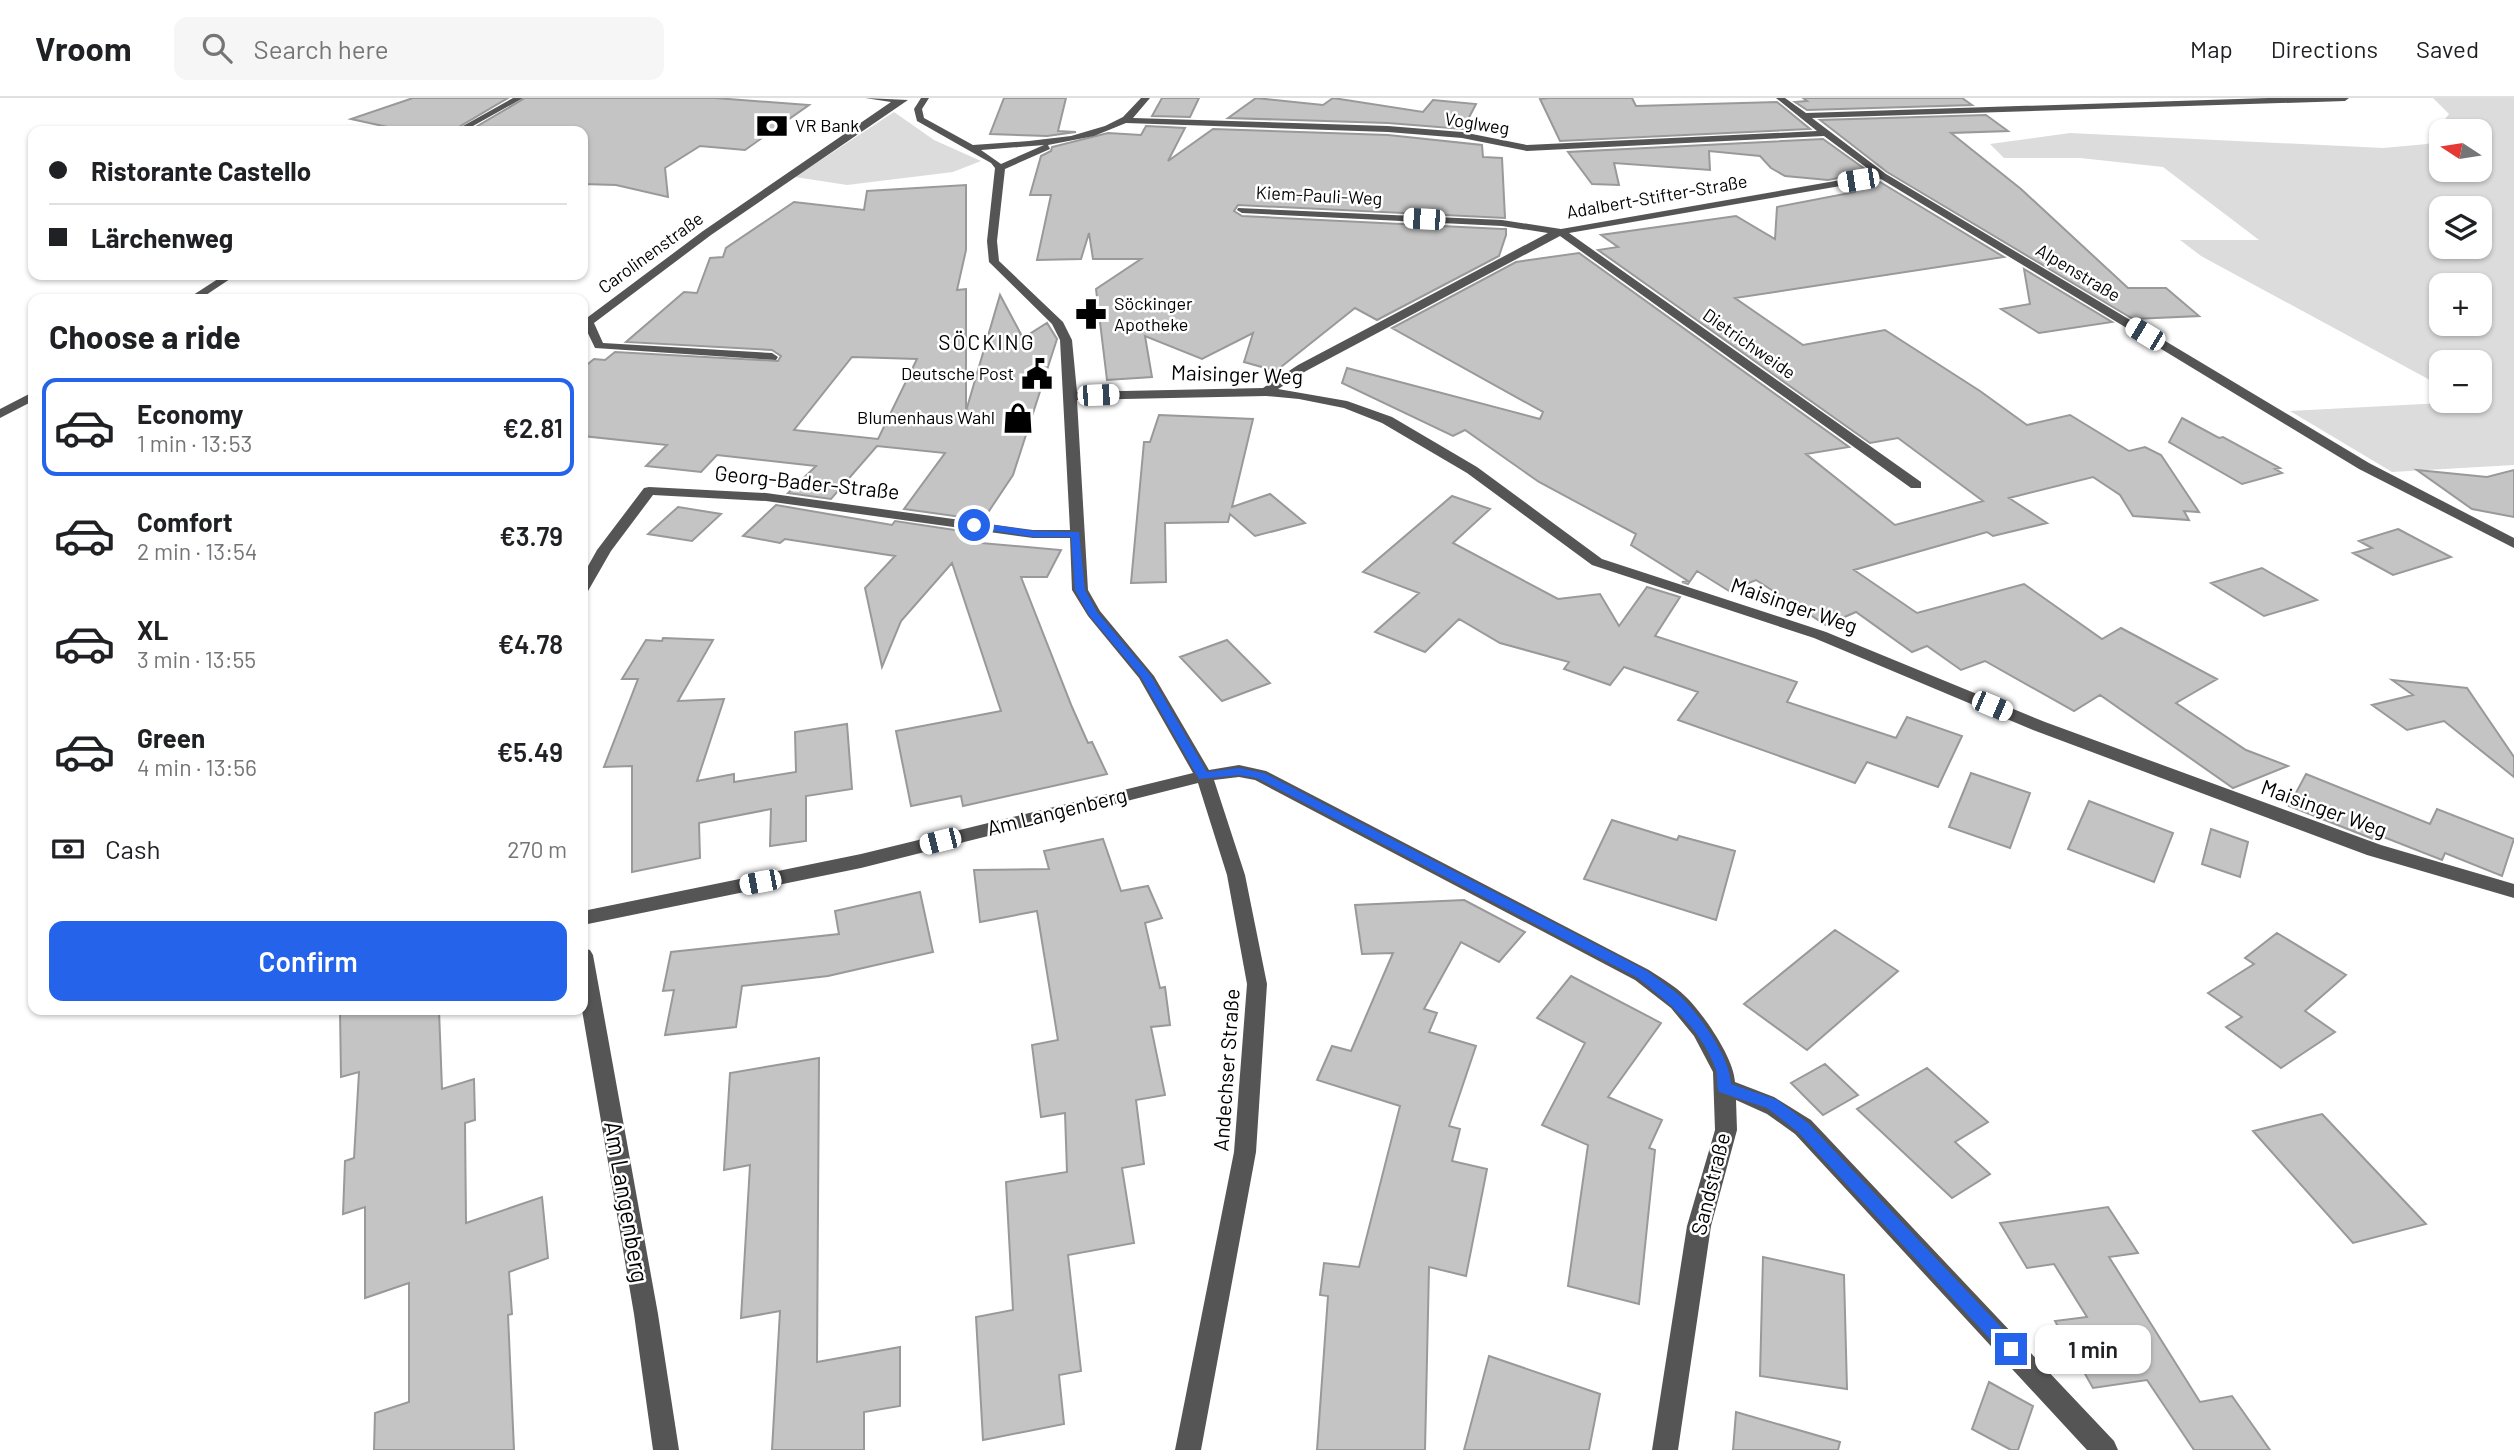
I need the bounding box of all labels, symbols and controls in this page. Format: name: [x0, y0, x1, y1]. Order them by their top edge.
search box: [174, 17, 664, 80]
text: Vroom: [35, 28, 132, 68]
icon: search: [198, 29, 236, 67]
text: Search here: [254, 33, 389, 64]
text: Map: [2190, 34, 2233, 63]
text: Directions: [2271, 34, 2378, 63]
text: Saved: [2416, 34, 2479, 63]
street label: Voglweg: [1443, 107, 1511, 139]
bank icon: VR Bank: [755, 109, 789, 143]
place label: VR Bank: [795, 114, 859, 136]
north arrow: [2429, 119, 2492, 182]
map controls: [2429, 119, 2492, 413]
text: Ristorante Castello: [91, 155, 311, 186]
car: [1836, 166, 1881, 194]
street label: Adalbert-Stifter-Straße: [1565, 169, 1749, 223]
street label: Kiem-Pauli-Weg: [1255, 181, 1383, 209]
button: layers: [2429, 196, 2492, 259]
street label: Carolinenstraße: [594, 207, 707, 298]
car: [1403, 207, 1446, 231]
text: Lärchenweg: [91, 222, 233, 253]
street label: Alpenstraße: [2032, 238, 2125, 306]
button: +: [2429, 273, 2492, 336]
place label: Söckinger Apotheke: [1114, 292, 1193, 335]
pharmacy icon: Söckinger Apotheke: [1074, 297, 1108, 331]
street label: Dietrichweide: [1699, 303, 1800, 383]
car: [2122, 314, 2169, 354]
text: Choose a ride: [49, 317, 241, 355]
district label: SÖCKING: [938, 329, 1036, 354]
button: −: [2429, 350, 2492, 413]
public building icon: Deutsche Post: [1020, 357, 1054, 391]
street label: Maisinger Weg: [1171, 359, 1303, 388]
place label: Deutsche Post: [901, 362, 1014, 384]
car: [1077, 384, 1120, 406]
icon: car: [53, 396, 116, 459]
text: Economy: [137, 398, 243, 429]
shop icon: Blumenhaus Wahl: [1001, 401, 1035, 435]
place label: Blumenhaus Wahl: [857, 406, 995, 428]
text: €2.81: [502, 412, 563, 443]
text: 1 min · 13:53: [137, 429, 252, 457]
street label: Georg-Bader-Straße: [713, 459, 901, 504]
icon: car: [53, 504, 116, 567]
text: Comfort: [137, 506, 233, 537]
route start: [958, 509, 990, 541]
text: €3.79: [499, 520, 563, 551]
text: 2 min · 13:54: [137, 537, 257, 565]
street label: Maisinger Weg: [1728, 571, 1861, 638]
icon: car: [53, 612, 116, 675]
text: XL: [137, 614, 168, 645]
text: €4.78: [498, 628, 563, 659]
text: 3 min · 13:55: [137, 645, 256, 673]
car: [1969, 688, 2016, 724]
icon: car: [53, 720, 116, 783]
text: Green: [137, 722, 205, 753]
text: €5.49: [497, 736, 563, 767]
text: 4 min · 13:56: [137, 753, 257, 781]
street label: Maisinger Weg: [2258, 773, 2391, 842]
street label: Am Langenberg: [984, 781, 1129, 840]
car: [918, 826, 963, 856]
icon: cash: [49, 830, 87, 868]
text: Cash: [105, 833, 160, 864]
text: 270 m: [507, 835, 567, 863]
car: [738, 868, 783, 896]
button: Confirm: [49, 921, 567, 1001]
street label: Andechser Straße: [1207, 988, 1244, 1152]
street label: Am Langenberg: [599, 1119, 656, 1285]
street label: Sandstraße: [1685, 1130, 1734, 1237]
callout: 1 min: [2036, 1324, 2151, 1374]
route end: [1995, 1333, 2027, 1365]
text: 1 min: [2068, 1335, 2118, 1363]

